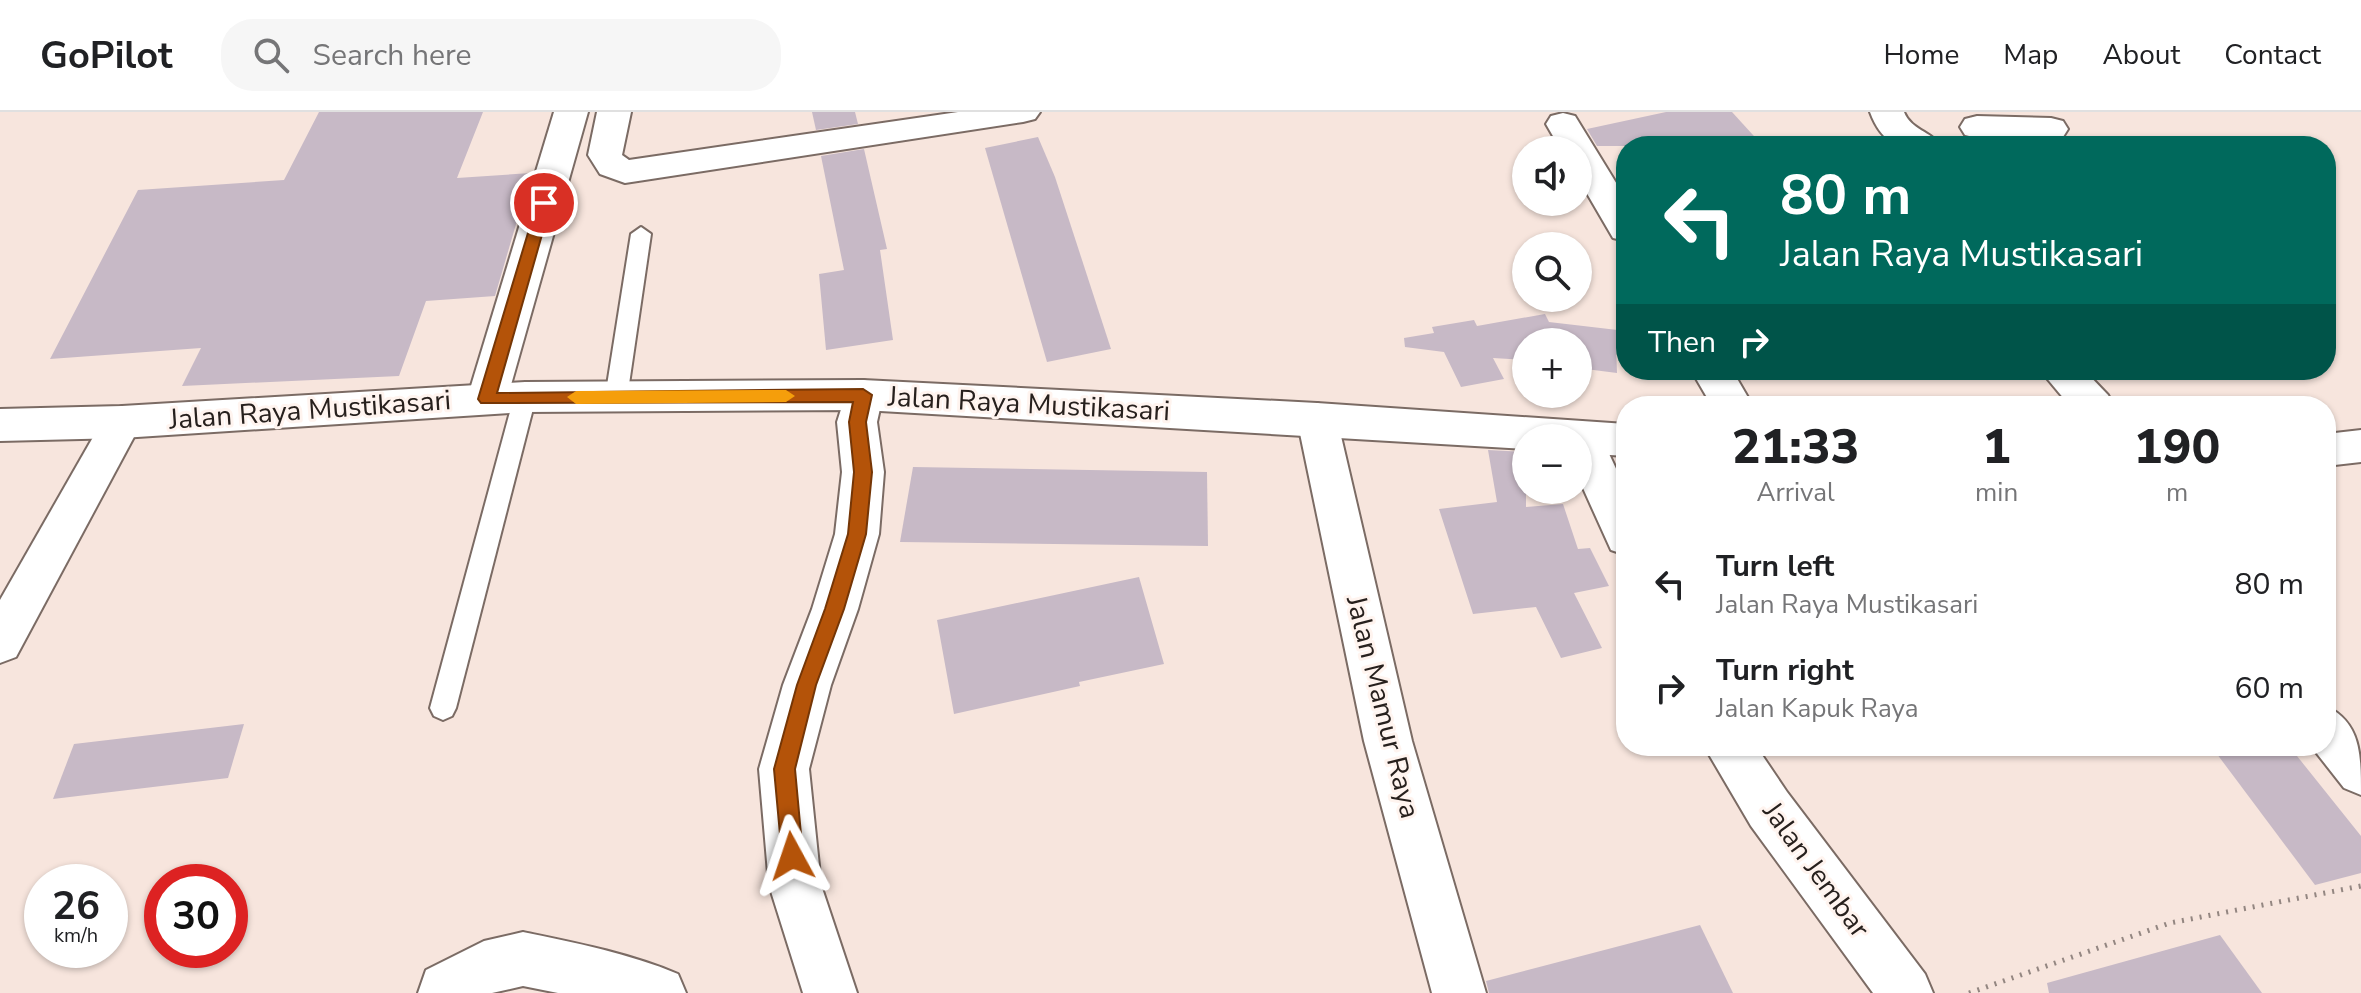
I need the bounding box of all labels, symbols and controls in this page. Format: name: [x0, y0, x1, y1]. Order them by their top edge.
search box: [221, 19, 781, 91]
text: GoPilot: [40, 30, 173, 81]
icon: search: [249, 33, 293, 77]
text: Search here: [313, 35, 472, 76]
text: Home: [1884, 36, 1959, 74]
text: Map: [2003, 36, 2058, 74]
text: About: [2102, 36, 2180, 74]
text: Contact: [2224, 36, 2321, 74]
map controls: [1512, 136, 1592, 504]
button: sound: [1512, 136, 1592, 216]
text: 80 m: [1780, 157, 1911, 234]
icon: left: [1648, 168, 1752, 272]
pin: [510, 169, 578, 237]
icon: arrive: [522, 181, 566, 225]
text: Jalan Raya Mustikasari: [1780, 230, 2143, 279]
button: search: [1512, 232, 1592, 312]
icon: right: [1732, 320, 1776, 364]
text: Then: [1648, 322, 1716, 363]
button: +: [1512, 328, 1592, 408]
street label: Jalan Raya Mustikasari: [886, 378, 1171, 430]
street label: Jalan Raya Mustikasari: [167, 381, 452, 439]
text: 21:33: [1732, 414, 1859, 480]
text: 1: [1982, 414, 2011, 480]
text: 190: [2134, 414, 2220, 480]
button: −: [1512, 424, 1592, 504]
text: Arrival: [1756, 475, 1835, 510]
text: min: [1975, 475, 2018, 510]
text: m: [2166, 475, 2188, 510]
text: Turn left: [1716, 546, 1834, 587]
icon: left: [1648, 562, 1692, 606]
text: 80 m: [2235, 564, 2304, 605]
text: Jalan Raya Mustikasari: [1716, 587, 1978, 622]
street label: Jalan Mamur Raya: [1337, 591, 1429, 822]
text: Turn right: [1716, 650, 1854, 691]
icon: right: [1648, 666, 1692, 710]
text: 60 m: [2235, 668, 2304, 709]
text: Jalan Kapuk Raya: [1716, 691, 1918, 726]
street label: Jalan Jembar: [1753, 794, 1878, 946]
position arrow: [750, 814, 834, 898]
speed limit sign: 30: [144, 864, 248, 968]
text: 26: [52, 879, 100, 933]
text: km/h: [54, 922, 98, 949]

